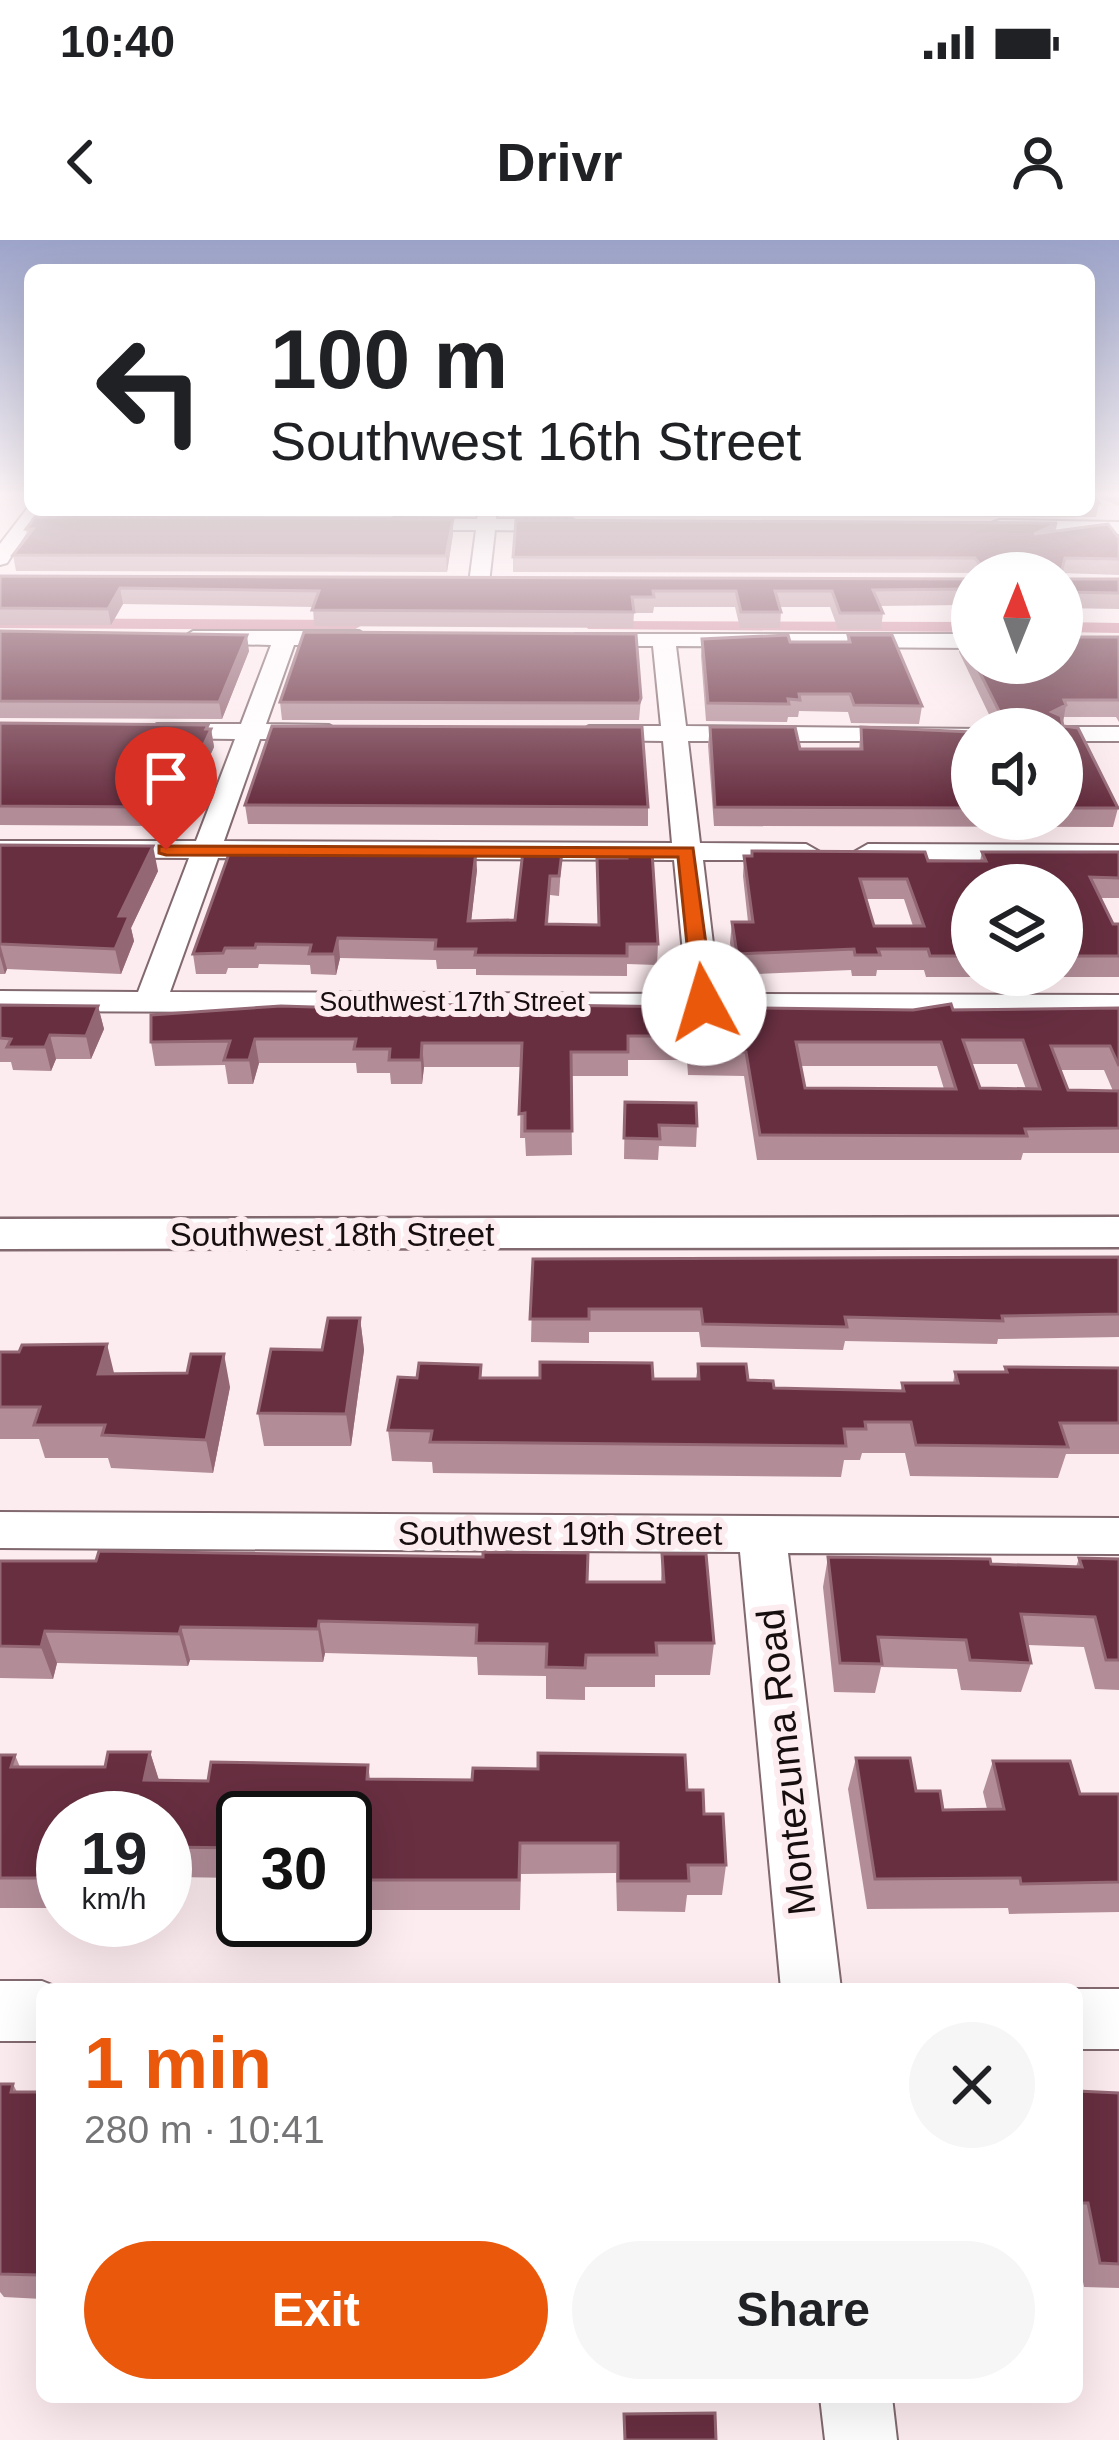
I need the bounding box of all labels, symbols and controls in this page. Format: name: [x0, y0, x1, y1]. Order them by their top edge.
text: 10:40: [60, 16, 175, 67]
icon: back: [48, 129, 114, 195]
icon: person: [1005, 129, 1071, 195]
text: Drivr: [496, 132, 623, 192]
icon: left: [72, 312, 228, 468]
text: 100 m: [270, 312, 508, 406]
text: Southwest 16th Street: [270, 411, 801, 471]
north arrow: [951, 552, 1083, 684]
map controls: [951, 552, 1083, 996]
button: sound: [951, 708, 1083, 840]
pin: [115, 727, 217, 850]
icon: arrive: [133, 745, 199, 811]
button: layers: [951, 864, 1083, 996]
position arrow: [641, 940, 767, 1066]
street label: Southwest 17th Street: [319, 987, 585, 1017]
street label: Southwest 18th Street: [170, 1216, 494, 1253]
street label: Southwest 19th Street: [398, 1515, 722, 1552]
street label: Montezuma Road: [749, 1607, 823, 1917]
speed limit sign: 30: [216, 1791, 372, 1947]
text: 19: [81, 1820, 147, 1887]
text: km/h: [81, 1882, 147, 1915]
button: close: [909, 2022, 1035, 2148]
text: 1 min: [84, 2023, 272, 2103]
text: 280 m · 10:41: [84, 2108, 325, 2151]
button: Exit: [84, 2241, 548, 2379]
button: Share: [572, 2241, 1035, 2379]

